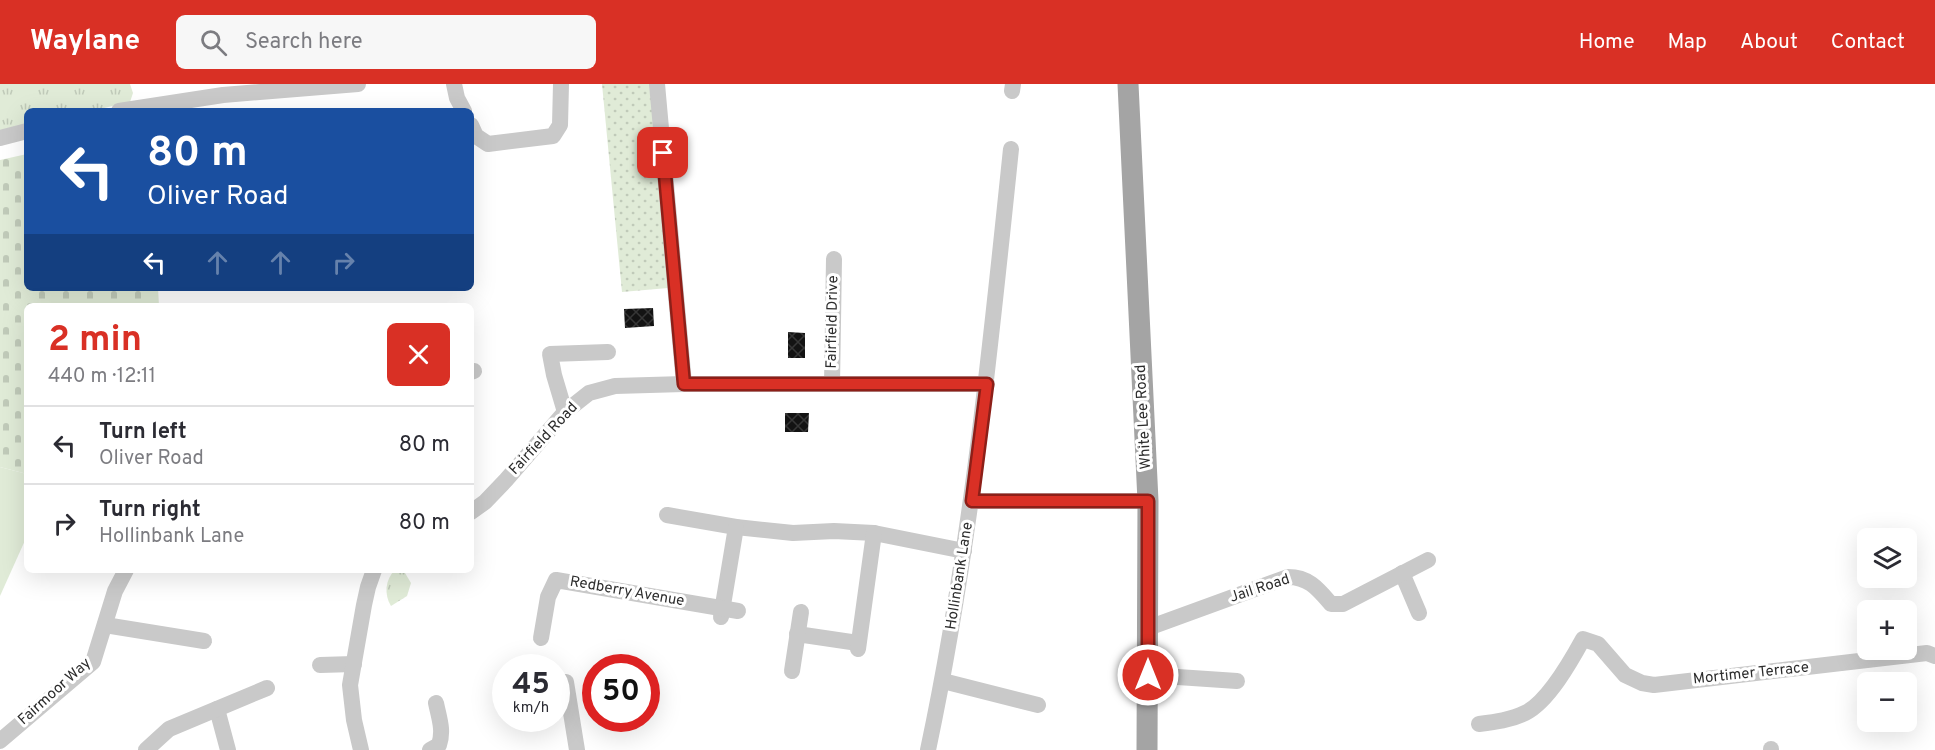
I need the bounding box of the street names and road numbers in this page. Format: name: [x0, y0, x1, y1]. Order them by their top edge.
street label: Fairfield Drive: [823, 275, 843, 369]
street label: White Lee Road: [1132, 364, 1156, 470]
street label: Fairfield Road: [506, 399, 582, 479]
street label: Hollinbank Lane: [942, 521, 978, 631]
street label: Jail Road: [1228, 570, 1292, 608]
street label: Redberry Avenue: [568, 573, 686, 611]
street label: Fairmoor Way: [15, 654, 95, 730]
street label: Mortimer Terrace: [1692, 658, 1810, 690]

